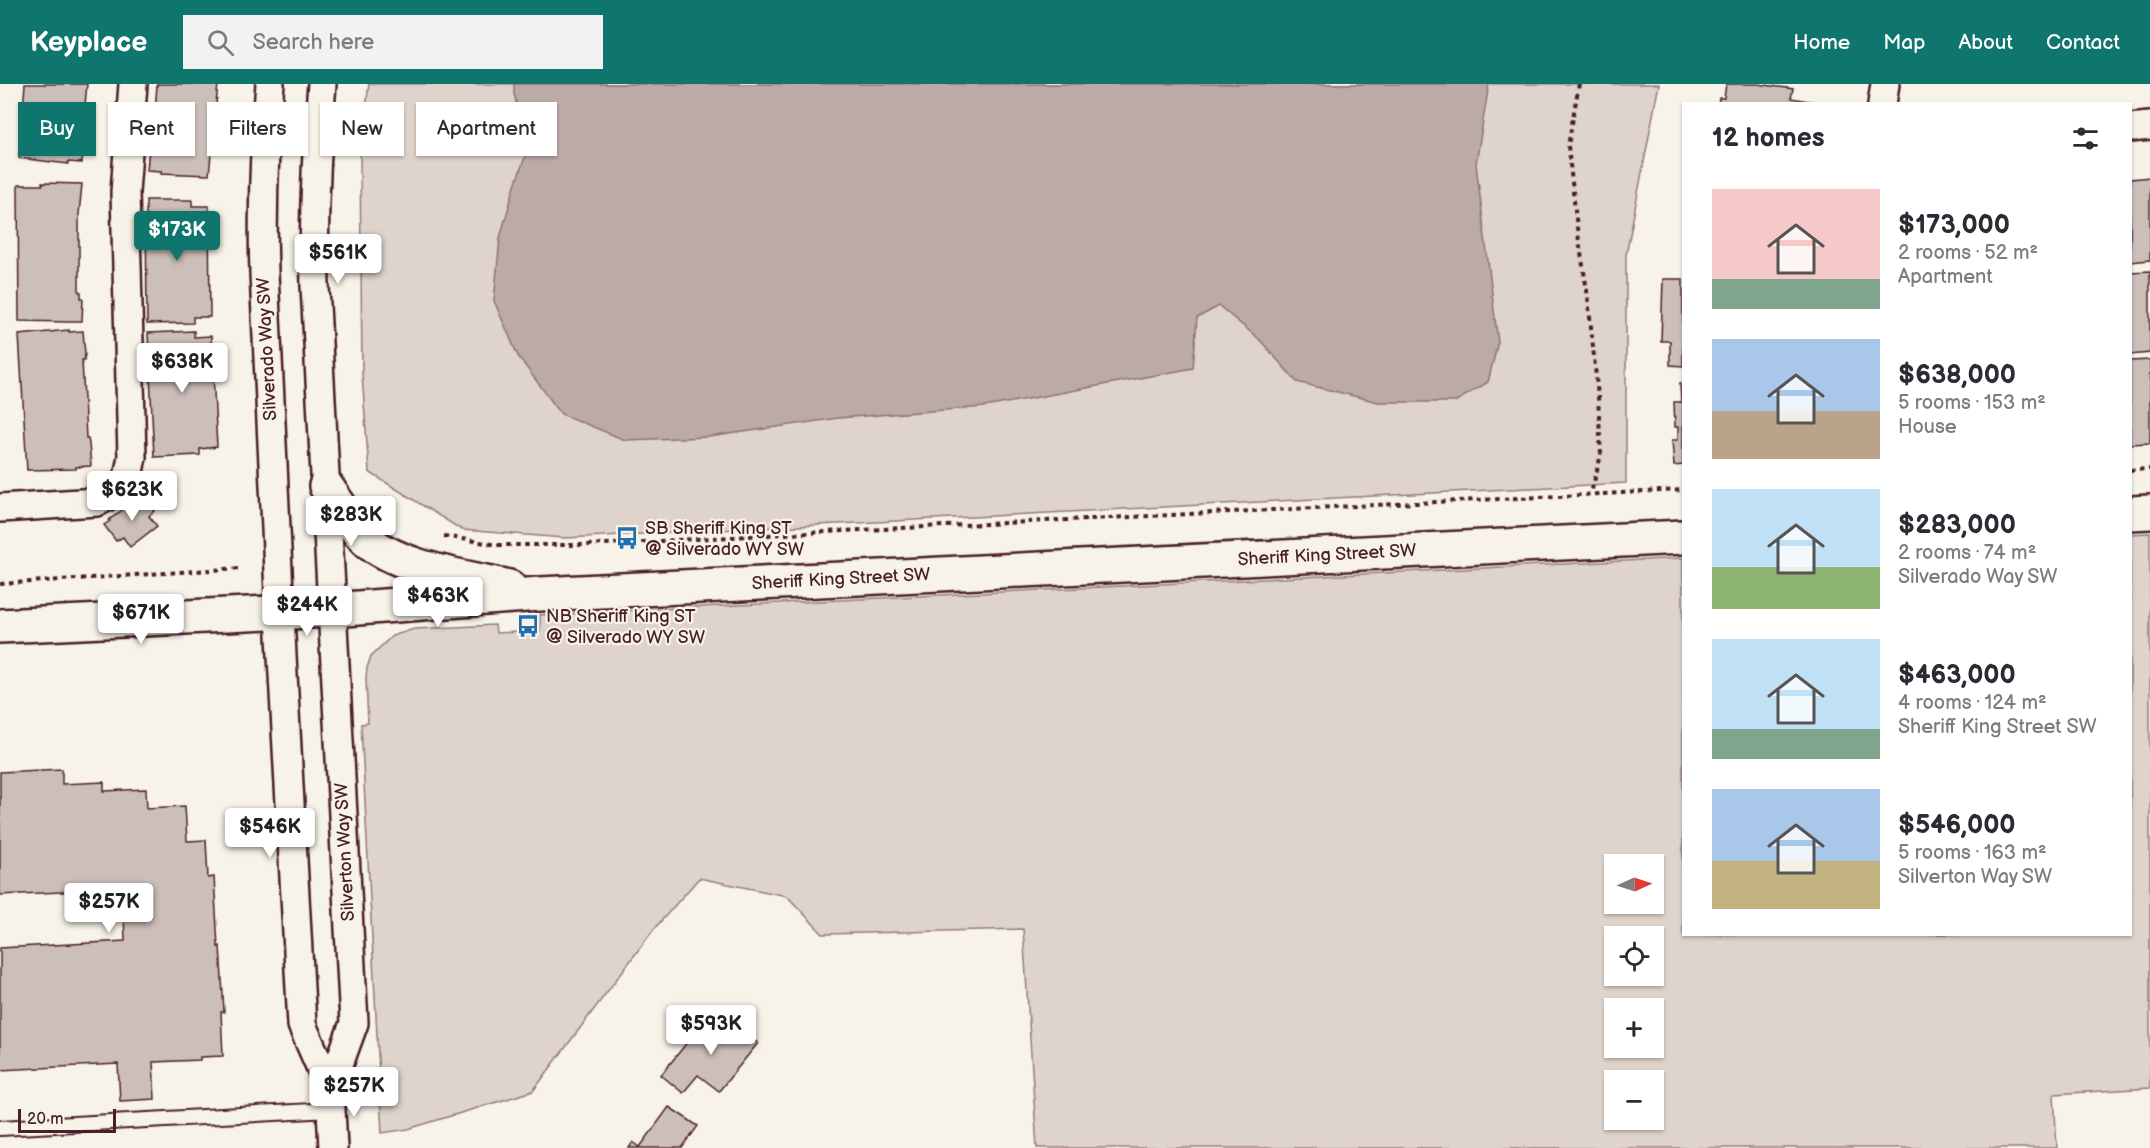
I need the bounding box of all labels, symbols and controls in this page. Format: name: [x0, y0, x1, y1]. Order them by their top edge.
search box: [183, 15, 603, 69]
text: Keyplace: [30, 26, 147, 59]
icon: search: [204, 26, 237, 59]
text: Search here: [252, 29, 374, 56]
text: Home: [1793, 30, 1850, 55]
text: Map: [1883, 30, 1925, 55]
text: About: [1958, 30, 2013, 55]
text: Contact: [2046, 30, 2120, 55]
chip: Buy: [18, 102, 96, 156]
chip: Rent: [108, 102, 195, 156]
chip: Filters: [207, 102, 308, 156]
chip: New: [320, 102, 404, 156]
chip: Apartment: [416, 102, 557, 156]
icon: filters: [2069, 122, 2102, 155]
text: 12 homes: [1712, 123, 1824, 154]
text: $173,000: [1898, 210, 2010, 241]
pin: $173K: [135, 211, 219, 262]
icon: home: [1760, 213, 1832, 285]
text: $173K: [148, 218, 206, 242]
pin: $561K: [296, 234, 380, 285]
text: $561K: [309, 241, 367, 265]
text: 2 rooms · 52 m²: [1898, 241, 2038, 265]
text: Apartment: [1898, 265, 1993, 289]
street label: Silverado Way SW: [253, 276, 281, 421]
pin: $638K: [140, 343, 224, 394]
text: $638K: [151, 350, 213, 374]
text: $638,000: [1898, 360, 2016, 391]
icon: home: [1760, 363, 1832, 435]
text: 5 rooms · 153 m²: [1898, 391, 2046, 415]
text: House: [1898, 415, 1957, 439]
pin: $623K: [90, 471, 174, 522]
text: $623K: [101, 478, 163, 502]
pin: $283K: [309, 496, 393, 547]
text: $283K: [320, 503, 382, 527]
text: $283,000: [1898, 510, 2016, 541]
icon: home: [1760, 513, 1832, 585]
place label: SB Sheriff King ST @ Silverado WY SW: [645, 518, 805, 560]
bus stop icon: SB Sheriff King ST @ Silverado WY SW: [614, 525, 640, 551]
street label: Sheriff King Street SW: [1237, 540, 1417, 570]
text: 2 rooms · 74 m²: [1898, 541, 2036, 565]
street label: Sheriff King Street SW: [751, 564, 931, 594]
text: Silverado Way SW: [1898, 565, 2058, 589]
pin: $463K: [396, 577, 480, 628]
text: $463K: [407, 584, 469, 608]
pin: $244K: [265, 586, 349, 637]
text: $244K: [276, 593, 338, 617]
pin: $671K: [99, 594, 183, 645]
text: $671K: [112, 601, 170, 625]
place label: NB Sheriff King ST @ Silverado WY SW: [546, 606, 706, 648]
bus stop icon: NB Sheriff King ST @ Silverado WY SW: [515, 613, 541, 639]
text: $463,000: [1898, 660, 2016, 691]
icon: home: [1760, 663, 1832, 735]
text: 4 rooms · 124 m²: [1898, 691, 2047, 715]
text: Sheriff King Street SW: [1898, 715, 2097, 739]
street label: Silverton Way SW: [331, 782, 359, 922]
pin: $546K: [228, 808, 312, 859]
text: $546,000: [1898, 810, 2016, 841]
icon: home: [1760, 813, 1832, 885]
text: $546K: [239, 815, 301, 839]
text: 5 rooms · 163 m²: [1898, 841, 2047, 865]
north arrow: [1604, 854, 1664, 914]
map controls: [1604, 854, 1664, 1130]
text: Silverton Way SW: [1898, 865, 2052, 889]
pin: $257K: [67, 883, 151, 934]
text: $257K: [78, 890, 140, 914]
button: locate: [1604, 926, 1664, 986]
button: +: [1604, 998, 1664, 1058]
pin: $593K: [669, 1005, 753, 1056]
text: $593K: [680, 1012, 742, 1036]
pin: $257K: [312, 1067, 396, 1118]
button: −: [1604, 1070, 1664, 1130]
text: $257K: [323, 1074, 385, 1098]
scale bar: [18, 1106, 116, 1134]
text: 20 m: [27, 1110, 63, 1129]

